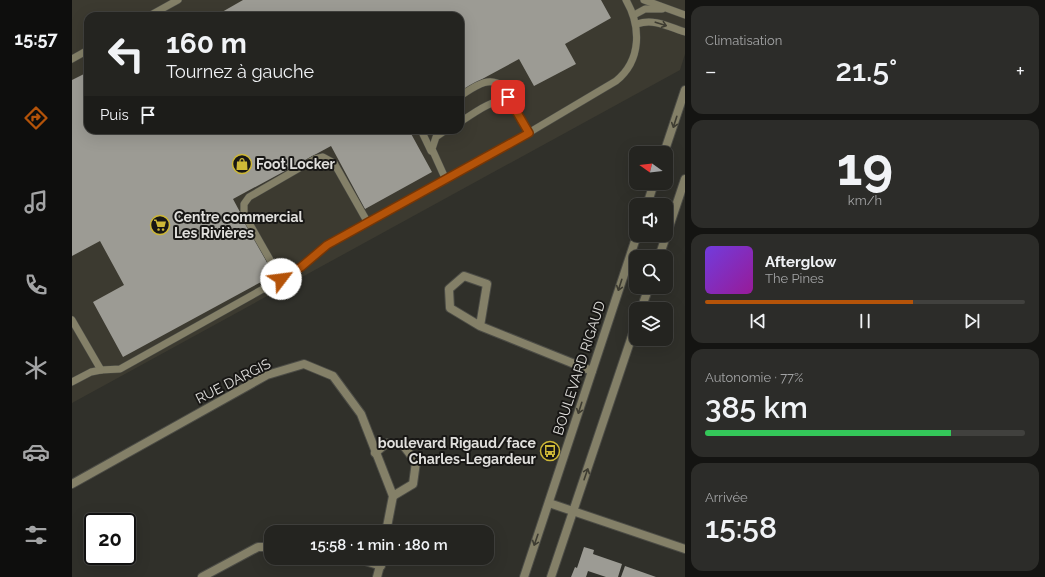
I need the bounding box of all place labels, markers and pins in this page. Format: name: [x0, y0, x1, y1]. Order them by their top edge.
pin: [491, 80, 525, 114]
shop icon: Foot Locker: [231, 153, 253, 175]
place label: Foot Locker: [256, 156, 336, 172]
place label: Centre commercial Les Rivières: [174, 209, 303, 241]
supermarket icon: Centre commercial Les Rivières: [149, 214, 171, 236]
place label: boulevard Rigaud/face Charles-Legardeur: [378, 435, 537, 467]
bus stop icon: boulevard Rigaud/face Charles-Legardeur: [539, 440, 561, 462]

